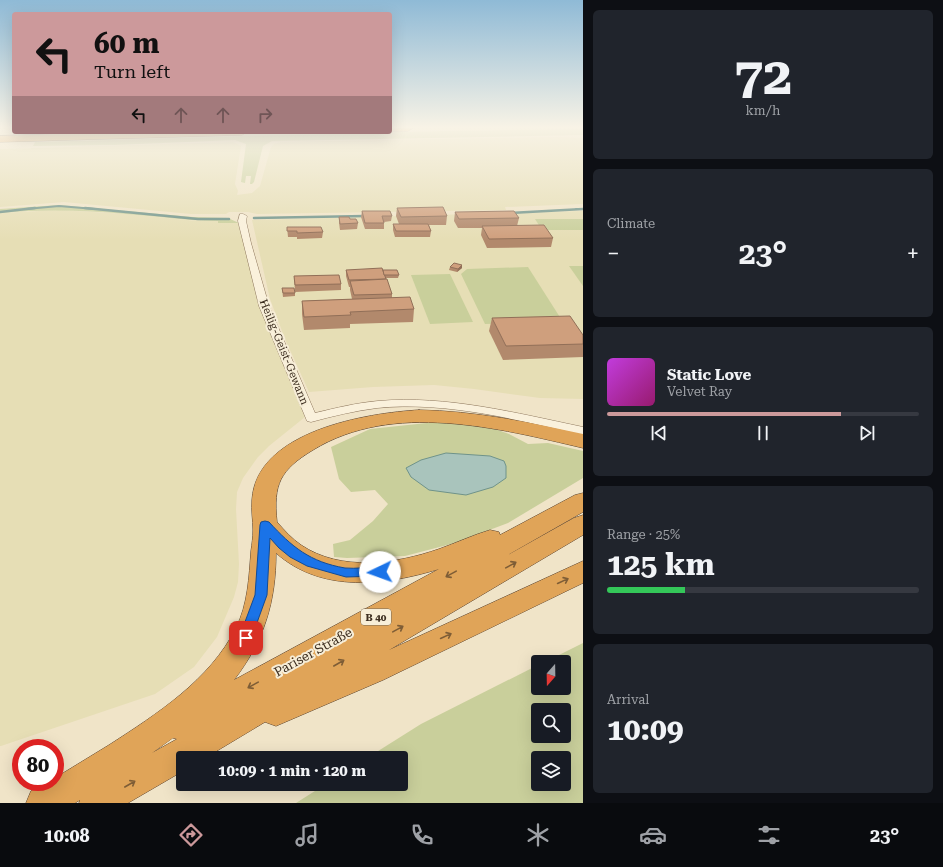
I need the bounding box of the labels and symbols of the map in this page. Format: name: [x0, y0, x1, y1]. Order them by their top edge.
street label: Heilig-Geist-Gewann: [257, 297, 311, 407]
position arrow: [359, 551, 401, 593]
one-way arrow: [505, 561, 517, 569]
one-way arrow: [446, 571, 458, 579]
one-way arrow: [557, 577, 569, 584]
road number: B 40: [361, 609, 391, 625]
pin: [229, 621, 263, 655]
street label: Pariser Straße: [271, 624, 355, 680]
one-way arrow: [392, 625, 404, 633]
one-way arrow: [440, 632, 452, 639]
north arrow: [531, 655, 571, 695]
one-way arrow: [333, 658, 345, 666]
one-way arrow: [247, 682, 259, 690]
speed limit sign: 80: [12, 739, 64, 791]
one-way arrow: [124, 779, 136, 787]

